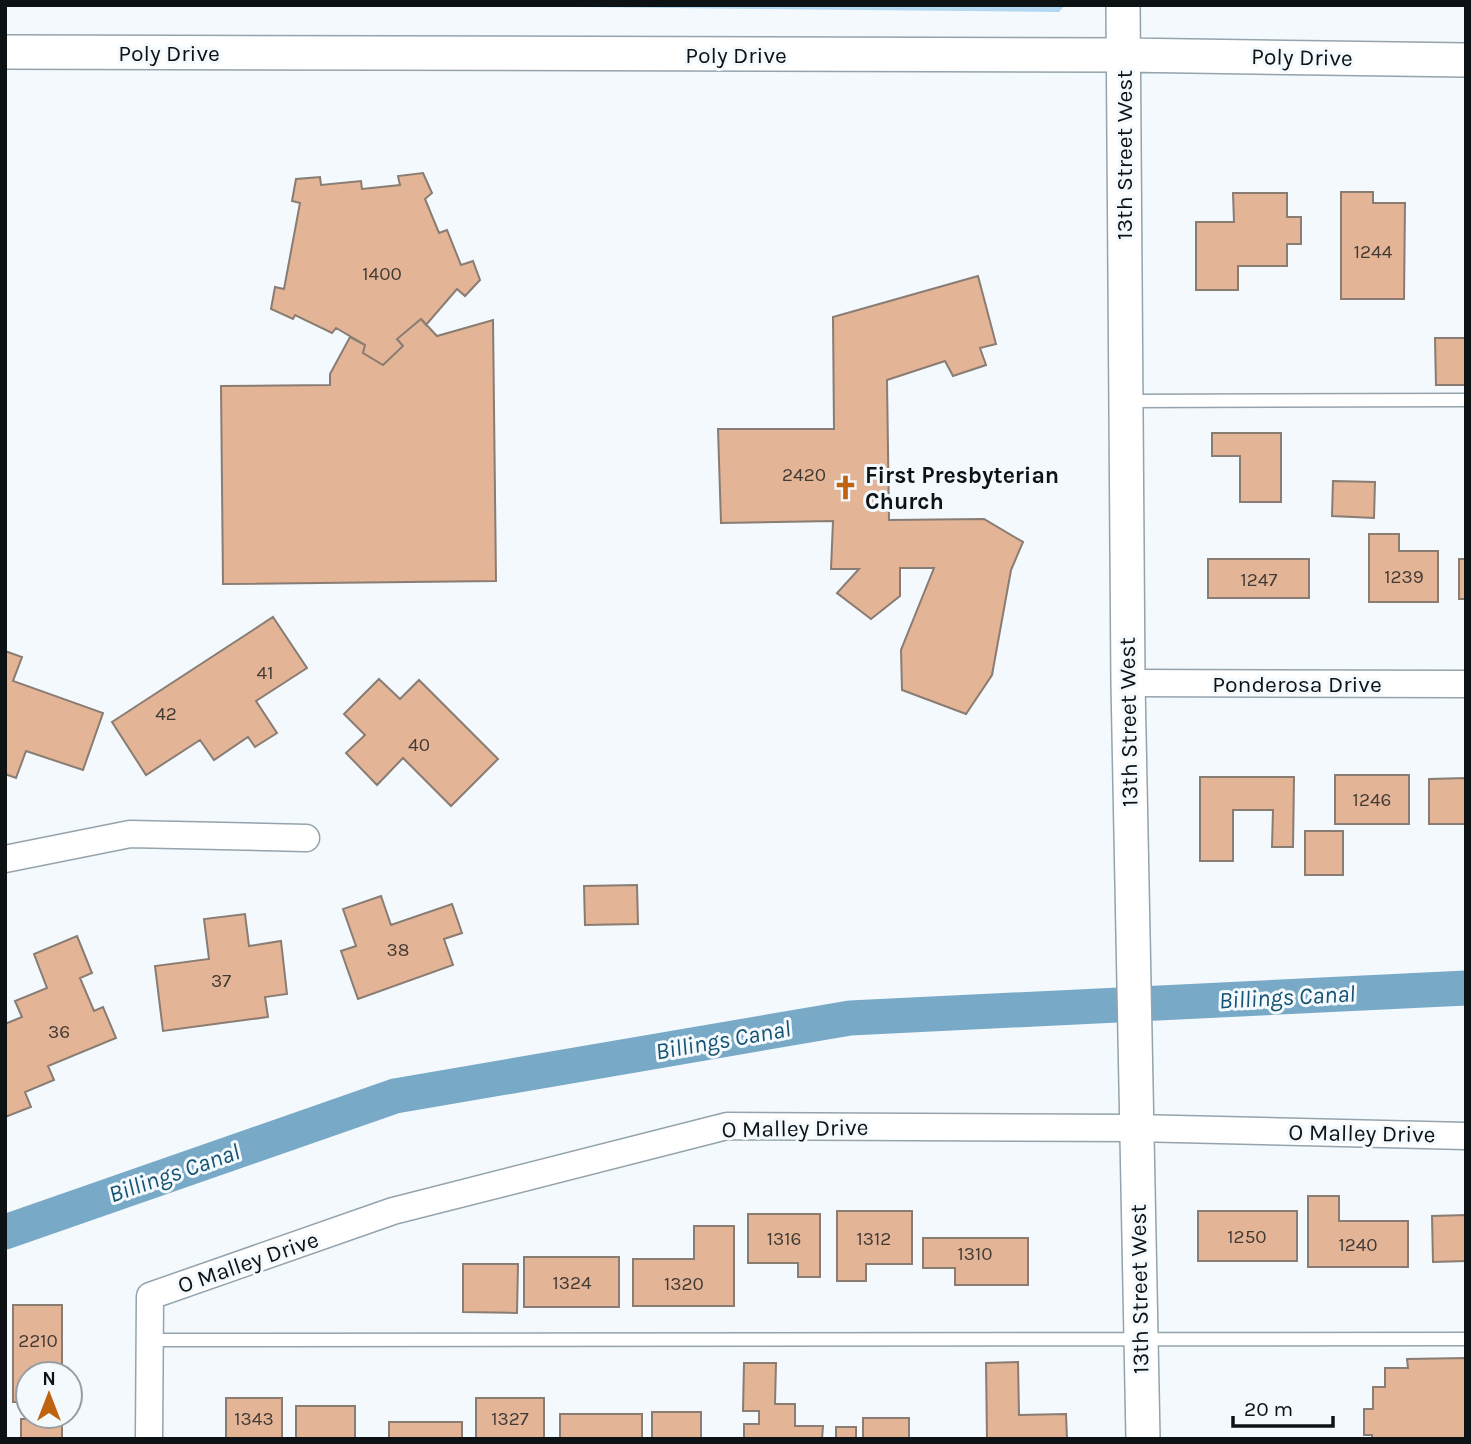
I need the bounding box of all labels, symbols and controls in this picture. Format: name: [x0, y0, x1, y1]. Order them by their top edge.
street label: Poly Drive: [118, 40, 220, 67]
street label: Poly Drive: [685, 42, 787, 69]
street label: Poly Drive: [1251, 43, 1353, 72]
street label: 13th Street West: [1111, 70, 1138, 240]
house number: 1244: [1354, 241, 1393, 263]
house number: 1400: [362, 263, 402, 285]
place label: First Presbyterian Church: [865, 462, 1059, 515]
house number: 2420: [782, 464, 826, 486]
church icon: First Presbyterian Church: [831, 474, 859, 502]
house number: 1239: [1384, 566, 1424, 588]
house number: 1247: [1241, 569, 1277, 591]
street label: 13th Street West: [1114, 636, 1143, 807]
house number: 41: [257, 662, 273, 684]
street label: Ponderosa Drive: [1212, 671, 1382, 698]
house number: 42: [155, 703, 177, 725]
house number: 40: [408, 734, 430, 756]
house number: 1246: [1353, 789, 1391, 811]
house number: 38: [387, 939, 409, 961]
house number: 37: [211, 970, 231, 992]
water label: Billings Canal: [1218, 979, 1356, 1015]
water label: Billings Canal: [653, 1014, 793, 1066]
house number: 36: [48, 1021, 70, 1043]
street label: O Malley Drive: [721, 1114, 869, 1143]
street label: O Malley Drive: [1288, 1119, 1436, 1148]
water label: Billings Canal: [105, 1138, 243, 1208]
street label: 13th Street West: [1125, 1203, 1154, 1374]
street label: O Malley Drive: [174, 1226, 322, 1299]
house number: 1250: [1227, 1226, 1267, 1248]
house number: 1316: [767, 1228, 801, 1250]
house number: 1312: [857, 1228, 891, 1250]
house number: 1240: [1338, 1234, 1378, 1256]
house number: 1310: [957, 1243, 993, 1265]
house number: 1324: [552, 1272, 592, 1294]
house number: 1320: [664, 1273, 704, 1295]
house number: 2210: [18, 1330, 58, 1352]
north arrow: [14, 1360, 84, 1430]
text: N: [42, 1368, 56, 1390]
scale bar: [1233, 1384, 1333, 1428]
text: 20 m: [1244, 1397, 1293, 1421]
house number: 1343: [234, 1408, 274, 1430]
house number: 1327: [491, 1408, 529, 1430]

